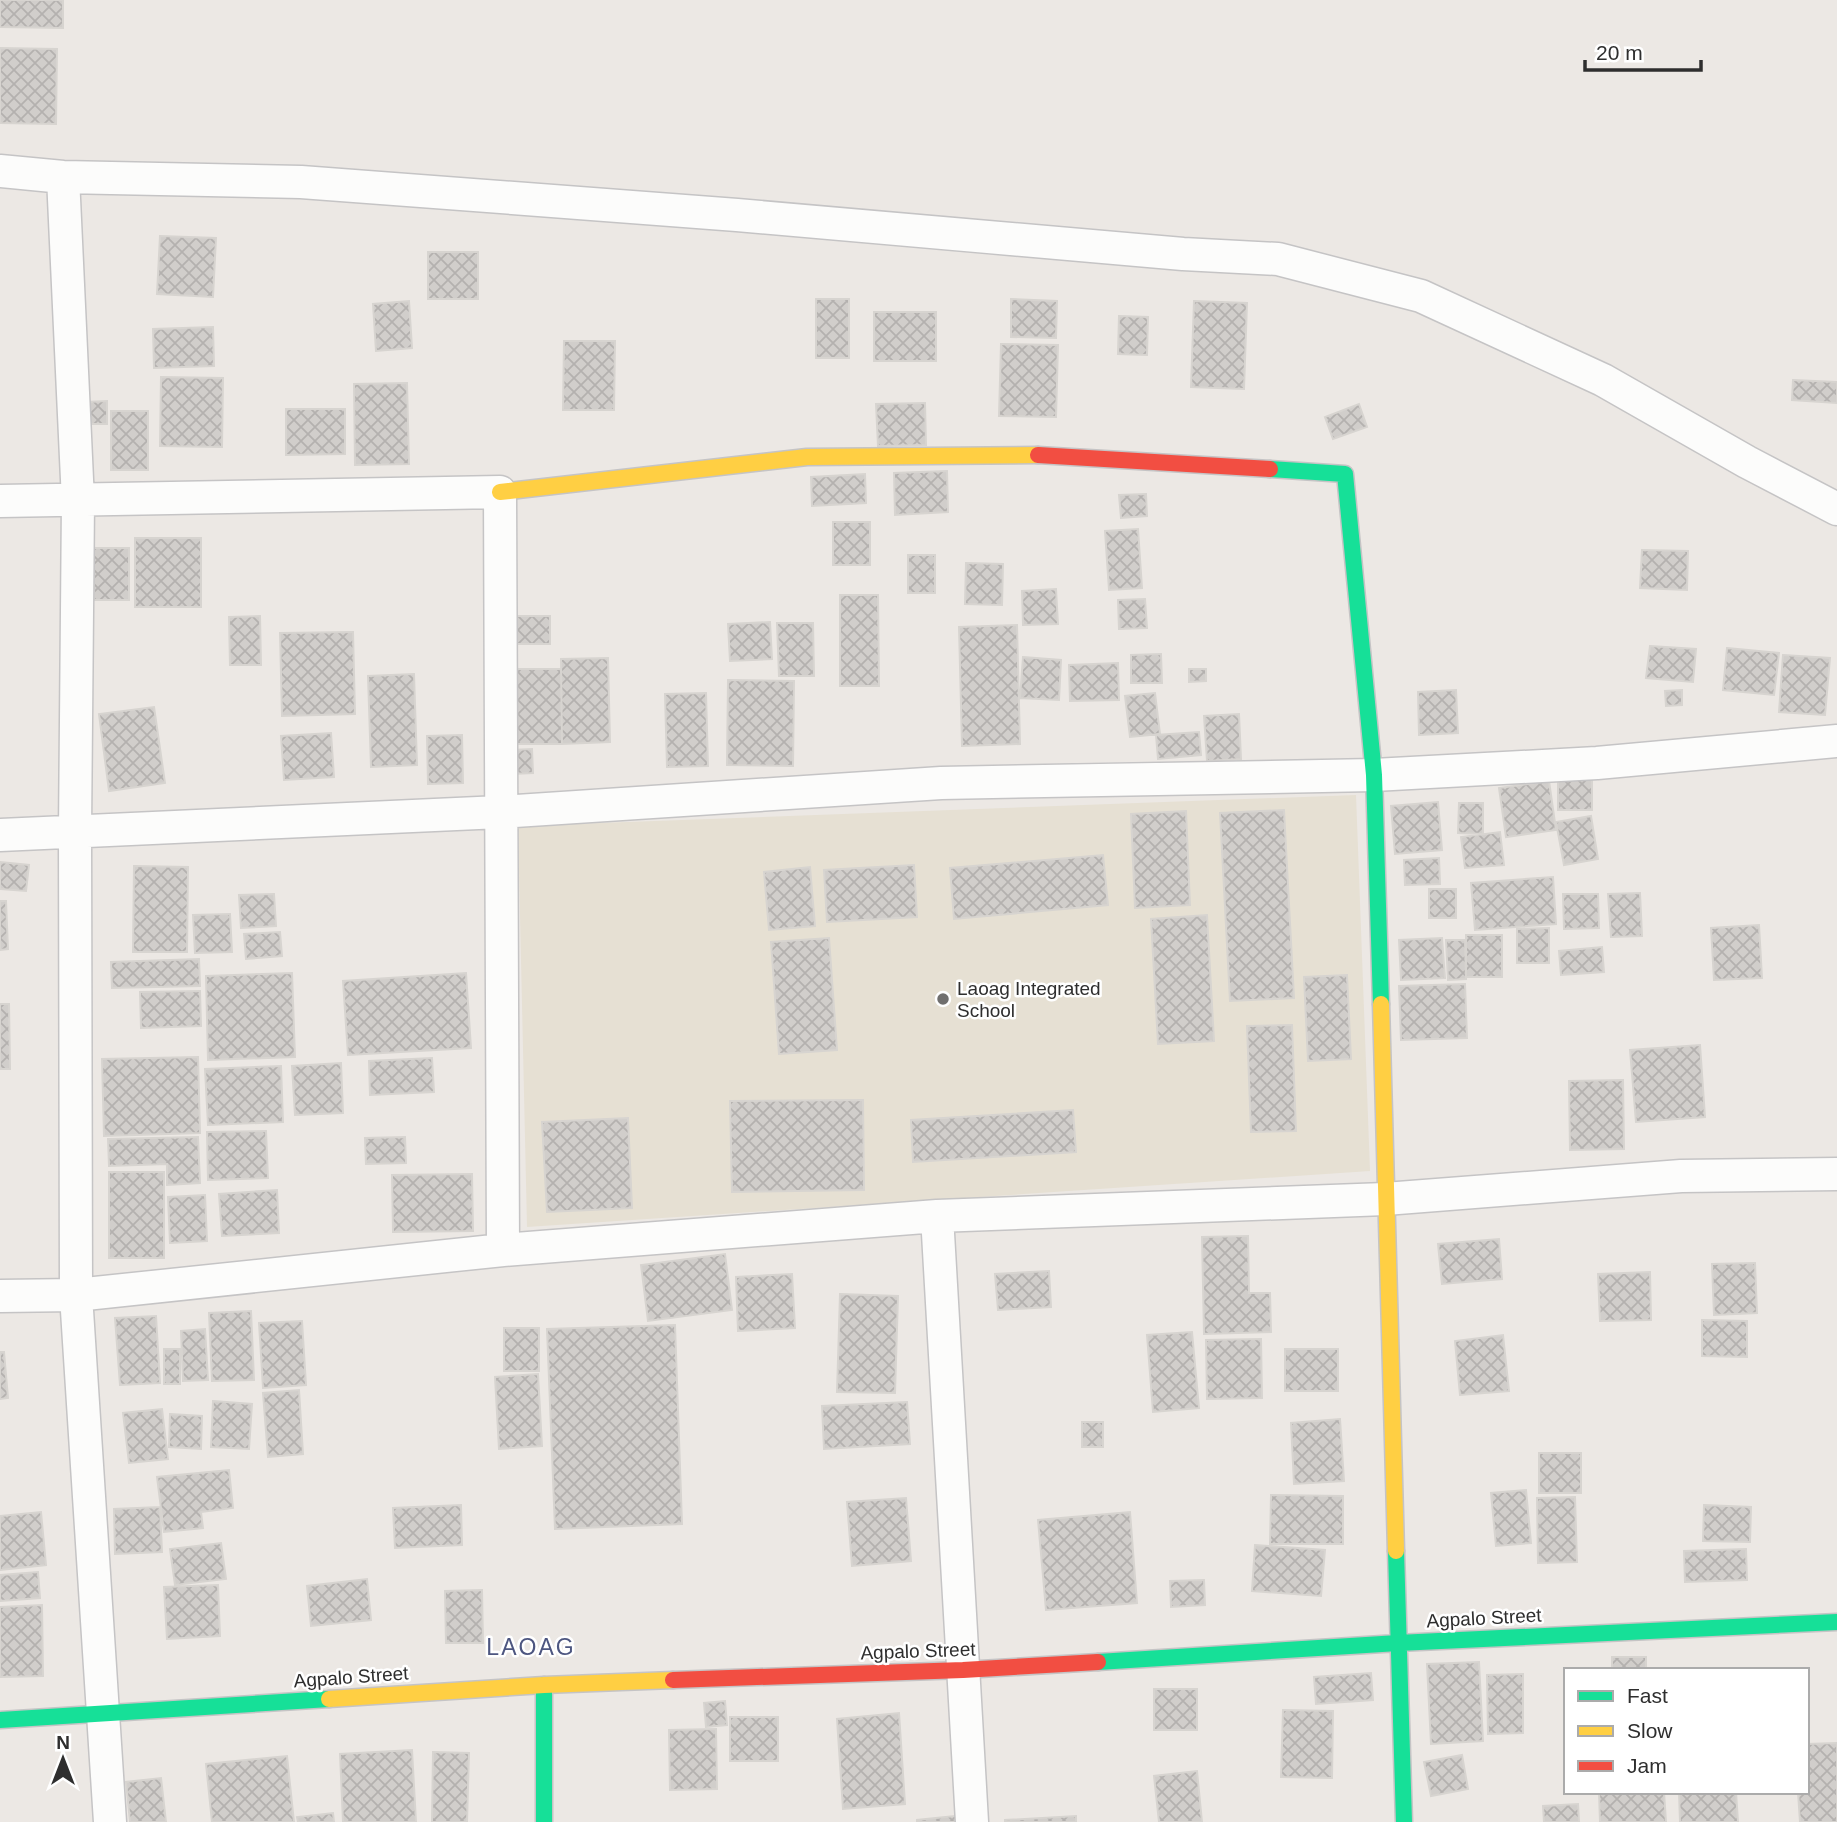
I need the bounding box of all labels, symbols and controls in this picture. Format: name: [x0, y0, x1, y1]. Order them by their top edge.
scale bar: [1585, 28, 1700, 72]
text: 20 m: [1596, 41, 1643, 64]
place label: Laoag Integrated School: [957, 978, 1101, 1021]
marker: Laoag Integrated School: [935, 991, 951, 1007]
street label: Agpalo Street: [1426, 1604, 1543, 1631]
district label: LAOAG: [486, 1634, 576, 1660]
street label: Agpalo Street: [860, 1638, 977, 1664]
street label: Agpalo Street: [293, 1662, 410, 1691]
legend: [1564, 1668, 1809, 1794]
text: Fast: [1627, 1684, 1668, 1707]
text: Slow: [1627, 1719, 1673, 1742]
north arrow: [28, 1724, 98, 1794]
text: N: [56, 1732, 70, 1753]
text: Jam: [1627, 1754, 1667, 1777]

